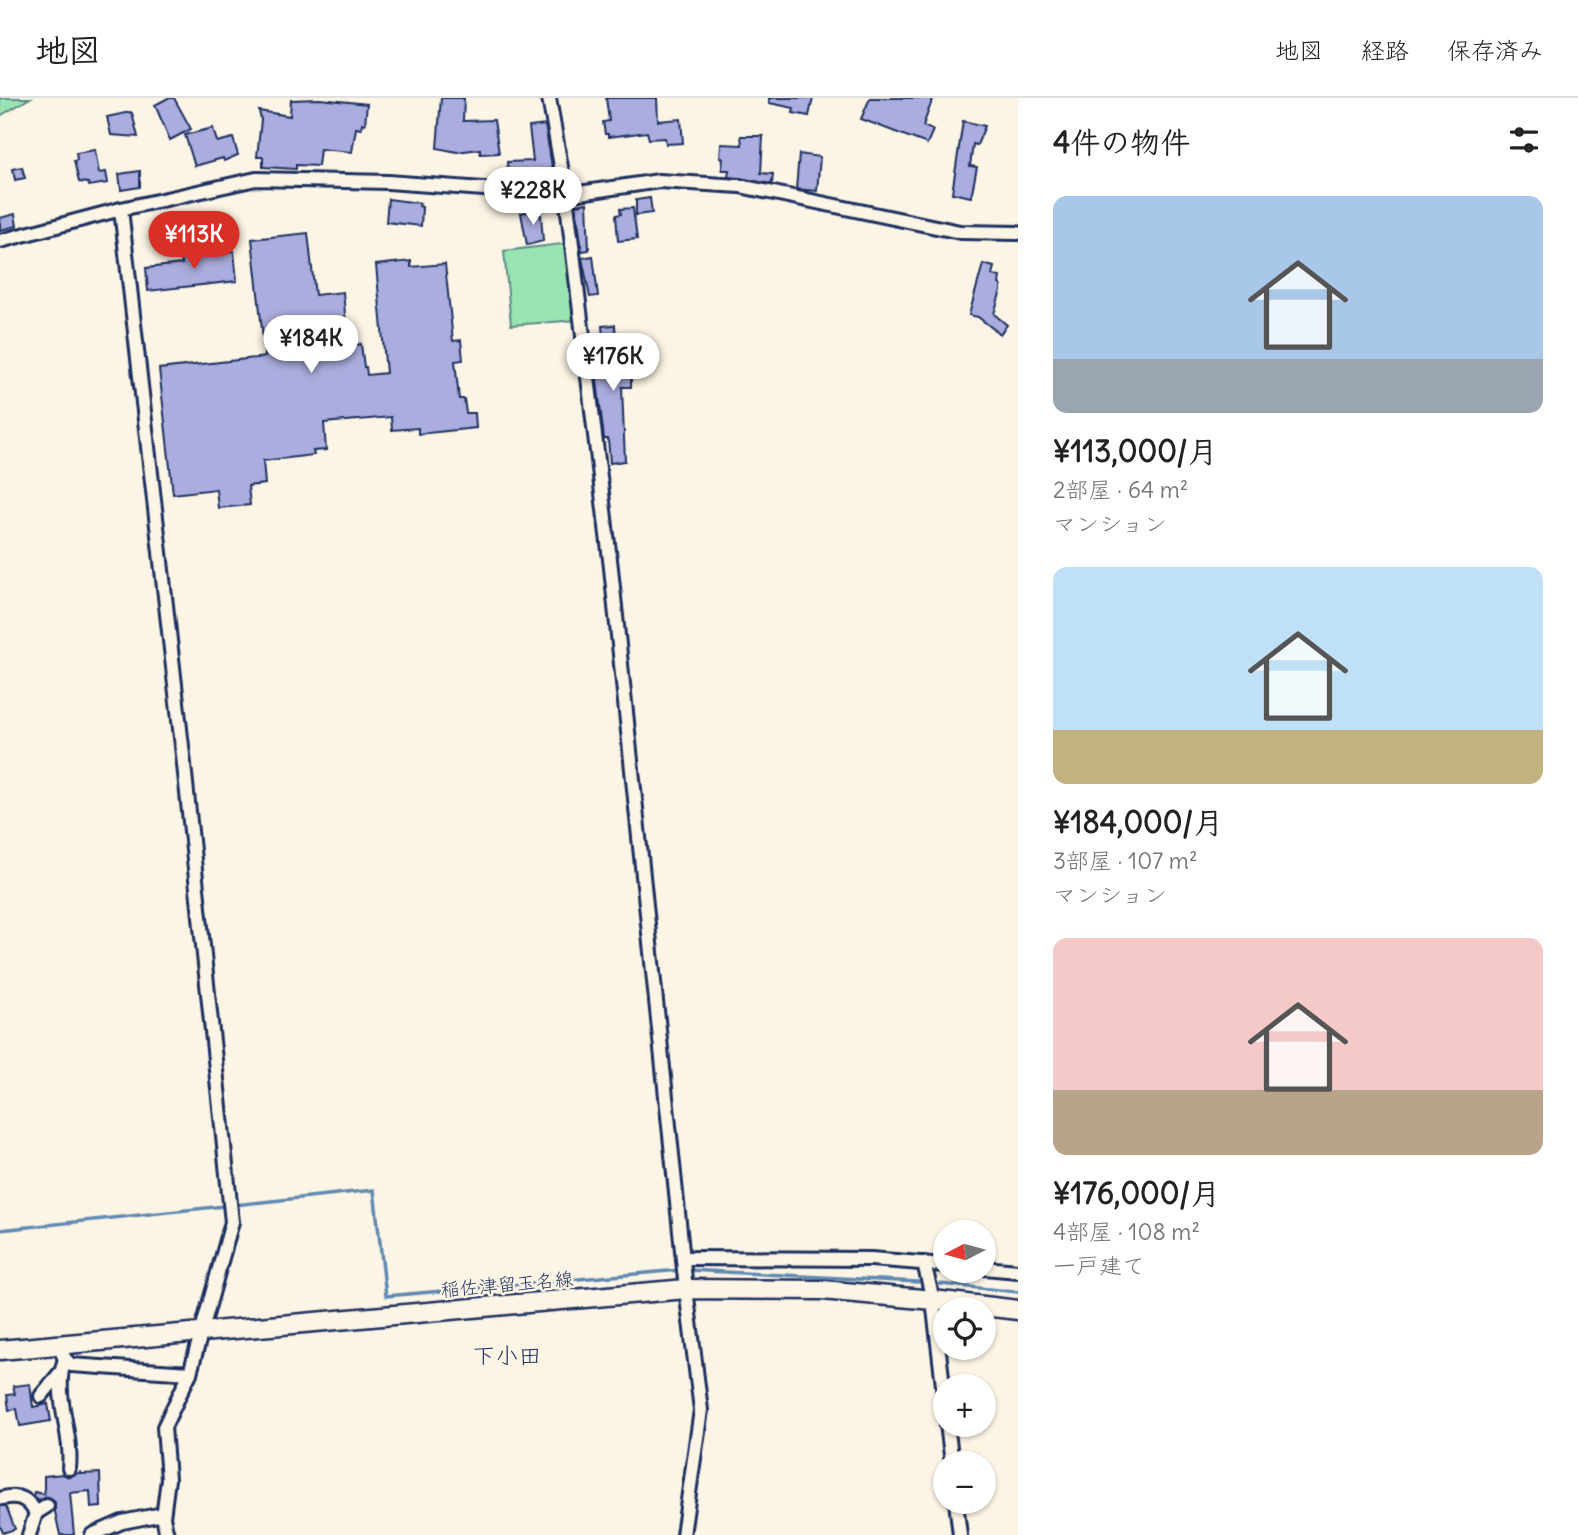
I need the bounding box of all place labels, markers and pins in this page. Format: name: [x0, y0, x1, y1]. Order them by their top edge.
pin: ¥228K: [484, 167, 582, 227]
pin: ¥113K: [145, 212, 243, 271]
pin: ¥184K: [262, 316, 360, 375]
pin: ¥176K: [564, 334, 662, 393]

